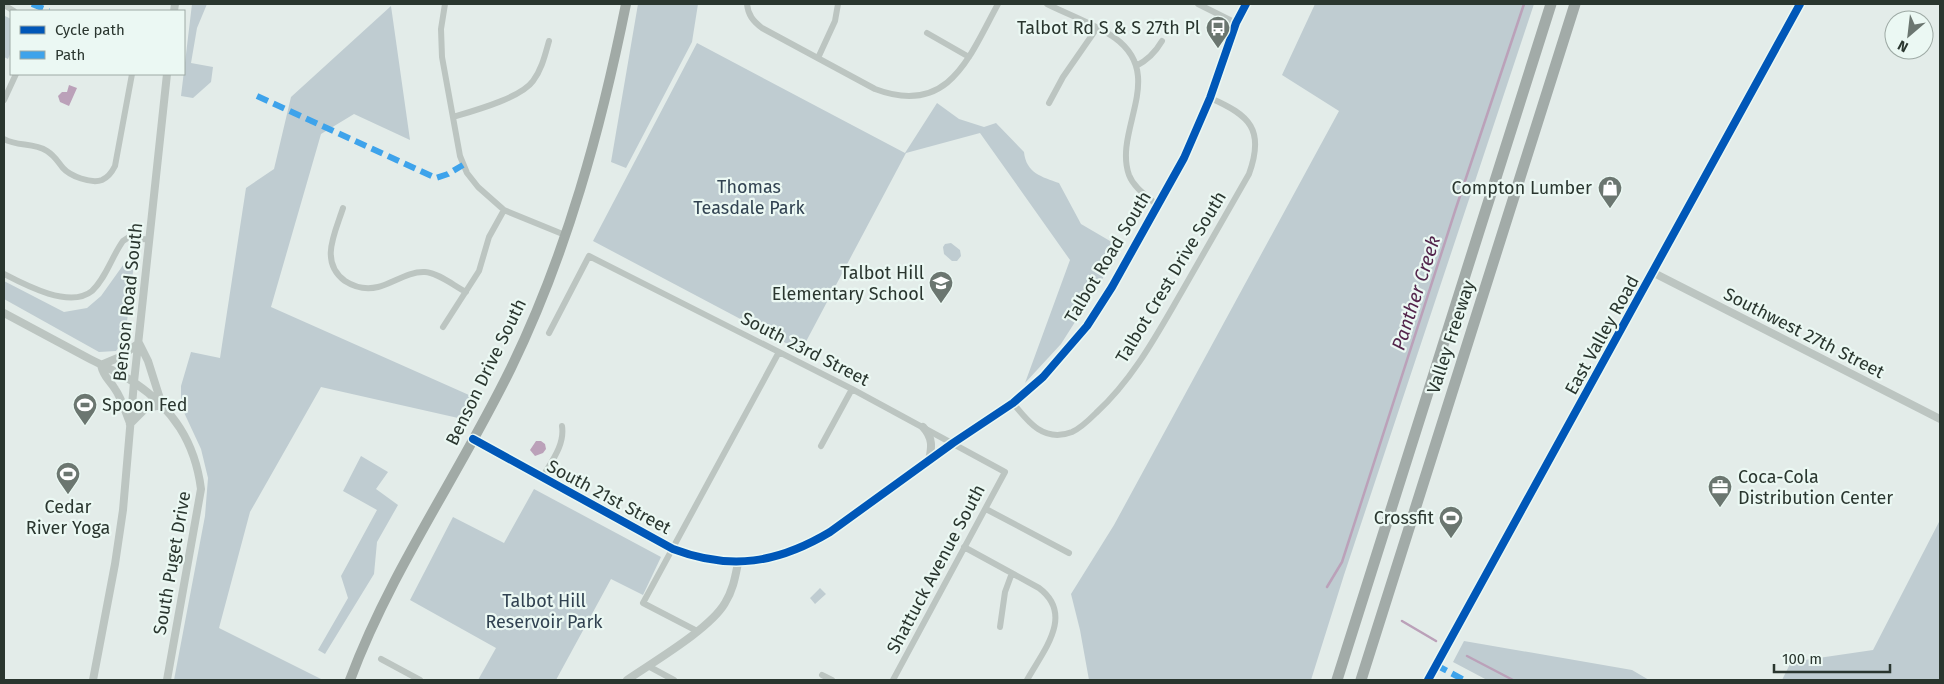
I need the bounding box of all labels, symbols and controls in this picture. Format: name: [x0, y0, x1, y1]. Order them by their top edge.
legend: [10, 10, 185, 75]
north arrow: [1884, 10, 1934, 60]
bus stop icon: Talbot Rd S & S 27th Pl: [1205, 15, 1231, 49]
place label: Talbot Rd S & S 27th Pl: [1017, 17, 1200, 39]
text: Cycle path: [55, 21, 125, 39]
text: N: [1895, 36, 1911, 56]
text: Path: [55, 46, 85, 64]
shop icon: Compton Lumber: [1597, 175, 1623, 209]
park label: Thomas Teasdale Park: [693, 176, 806, 219]
place label: Compton Lumber: [1452, 177, 1592, 199]
street label: Talbot Road South: [1060, 187, 1156, 327]
street label: Talbot Crest Drive South: [1111, 187, 1231, 367]
street label: Benson Road South: [109, 221, 147, 383]
water label: Panther Creek: [1387, 233, 1445, 353]
place label: Talbot Hill Elementary School: [772, 262, 924, 305]
school or university icon: Talbot Hill Elementary School: [928, 270, 954, 304]
street label: East Valley Road: [1560, 272, 1644, 398]
street label: Valley Freeway: [1422, 277, 1480, 397]
street label: Southwest 27th Street: [1720, 283, 1889, 383]
street label: Benson Drive South: [441, 295, 531, 449]
street label: South 23rd Street: [737, 307, 873, 391]
sports icon: Spoon Fed: [72, 392, 98, 426]
place label: Spoon Fed: [102, 394, 188, 416]
street label: South 21st Street: [543, 455, 675, 539]
sports icon: Cedar River Yoga: [55, 461, 81, 495]
place label: Coca-Cola Distribution Center: [1738, 466, 1893, 509]
office icon: Coca-Cola Distribution Center: [1707, 474, 1733, 508]
street label: Shattuck Avenue South: [882, 481, 990, 657]
street label: South Puget Drive: [149, 489, 195, 637]
place label: Cedar River Yoga: [26, 496, 110, 539]
sports icon: Crossfit: [1438, 505, 1464, 539]
place label: Crossfit: [1374, 507, 1434, 529]
park label: Talbot Hill Reservoir Park: [485, 590, 603, 633]
scale bar: [1774, 642, 1890, 674]
text: 100 m: [1782, 650, 1822, 668]

